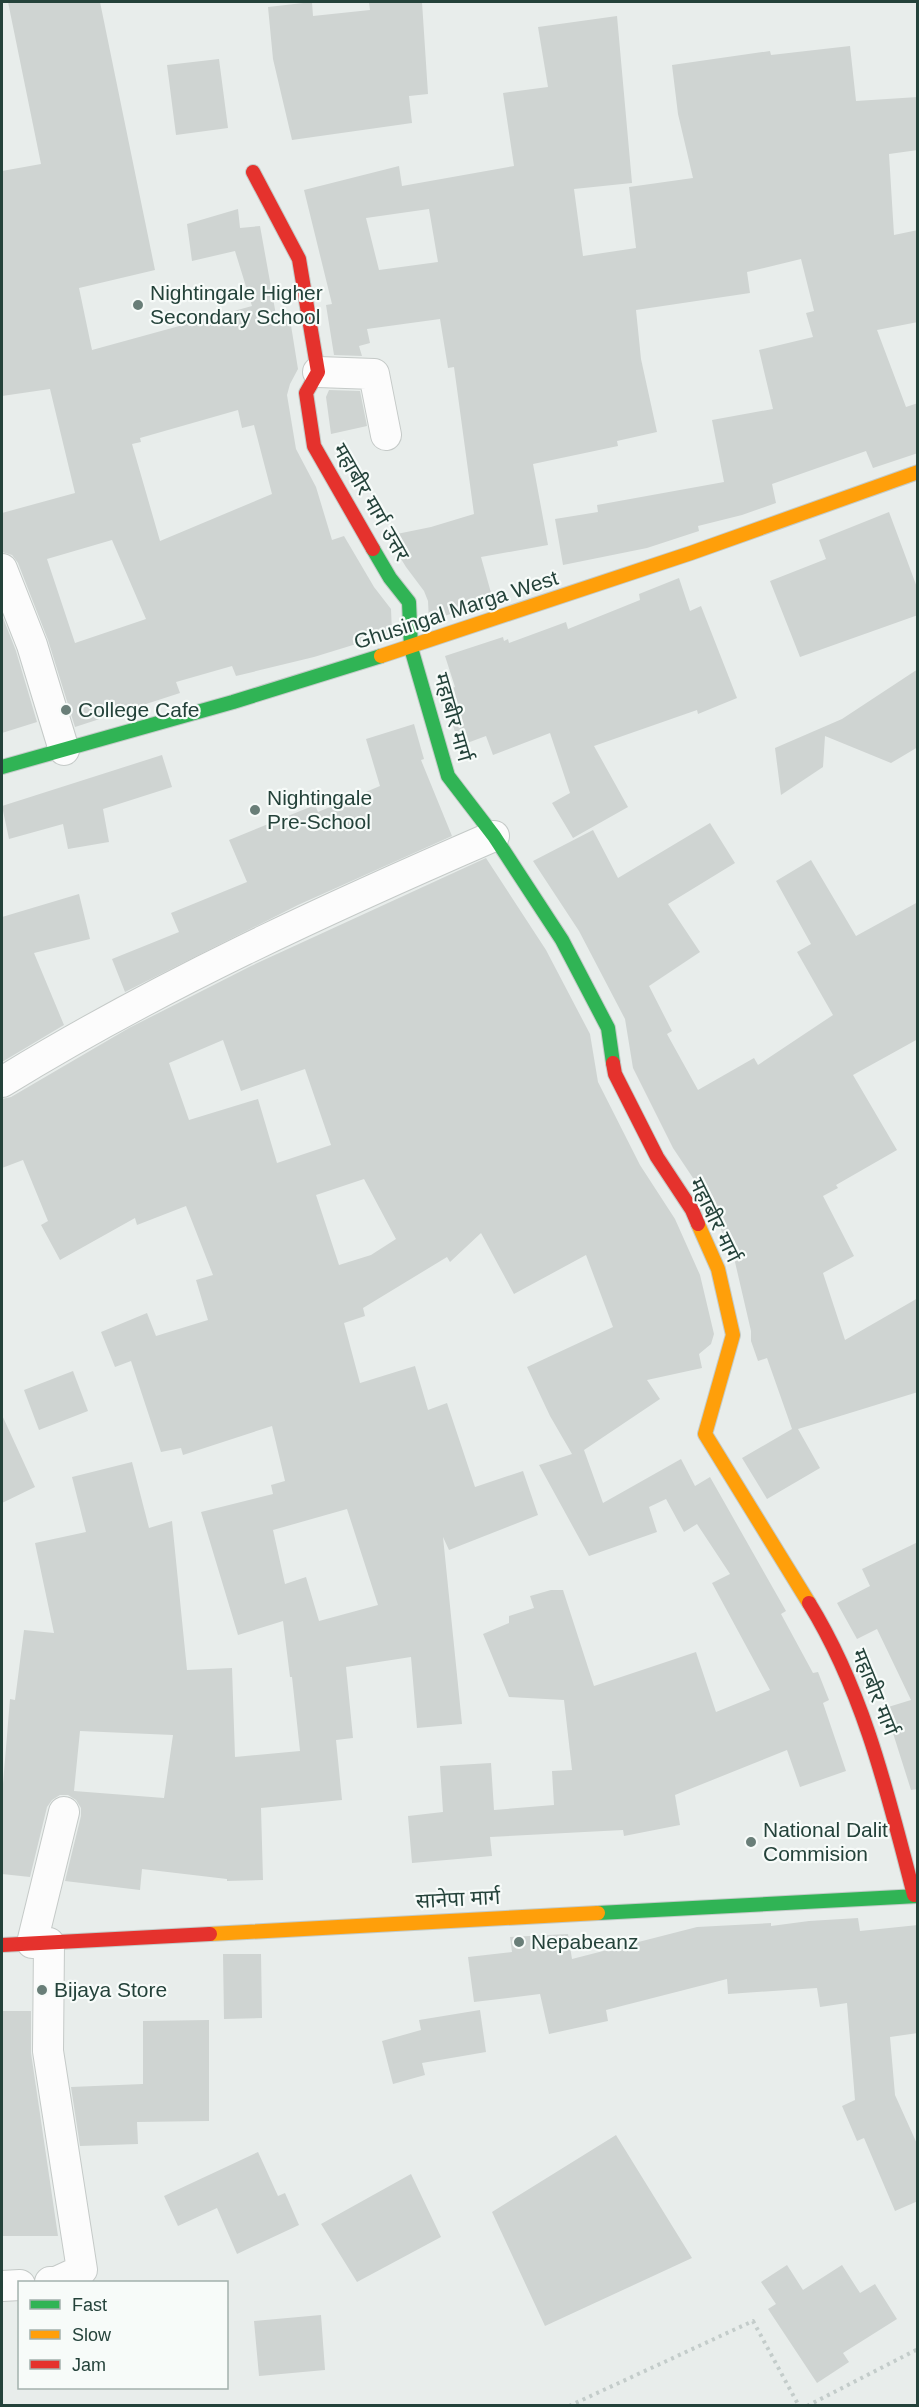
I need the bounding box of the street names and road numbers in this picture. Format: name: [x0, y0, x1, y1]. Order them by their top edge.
street label: महाबीर मार्ग उत्तर: [329, 439, 414, 565]
street label: Ghusingal Marga West: [351, 566, 561, 653]
street label: महाबीर मार्ग: [430, 670, 477, 765]
street label: महाबीर मार्ग: [685, 1174, 746, 1267]
street label: महाबीर मार्ग: [848, 1645, 904, 1739]
street label: सानेपा मार्ग: [415, 1885, 502, 1912]

